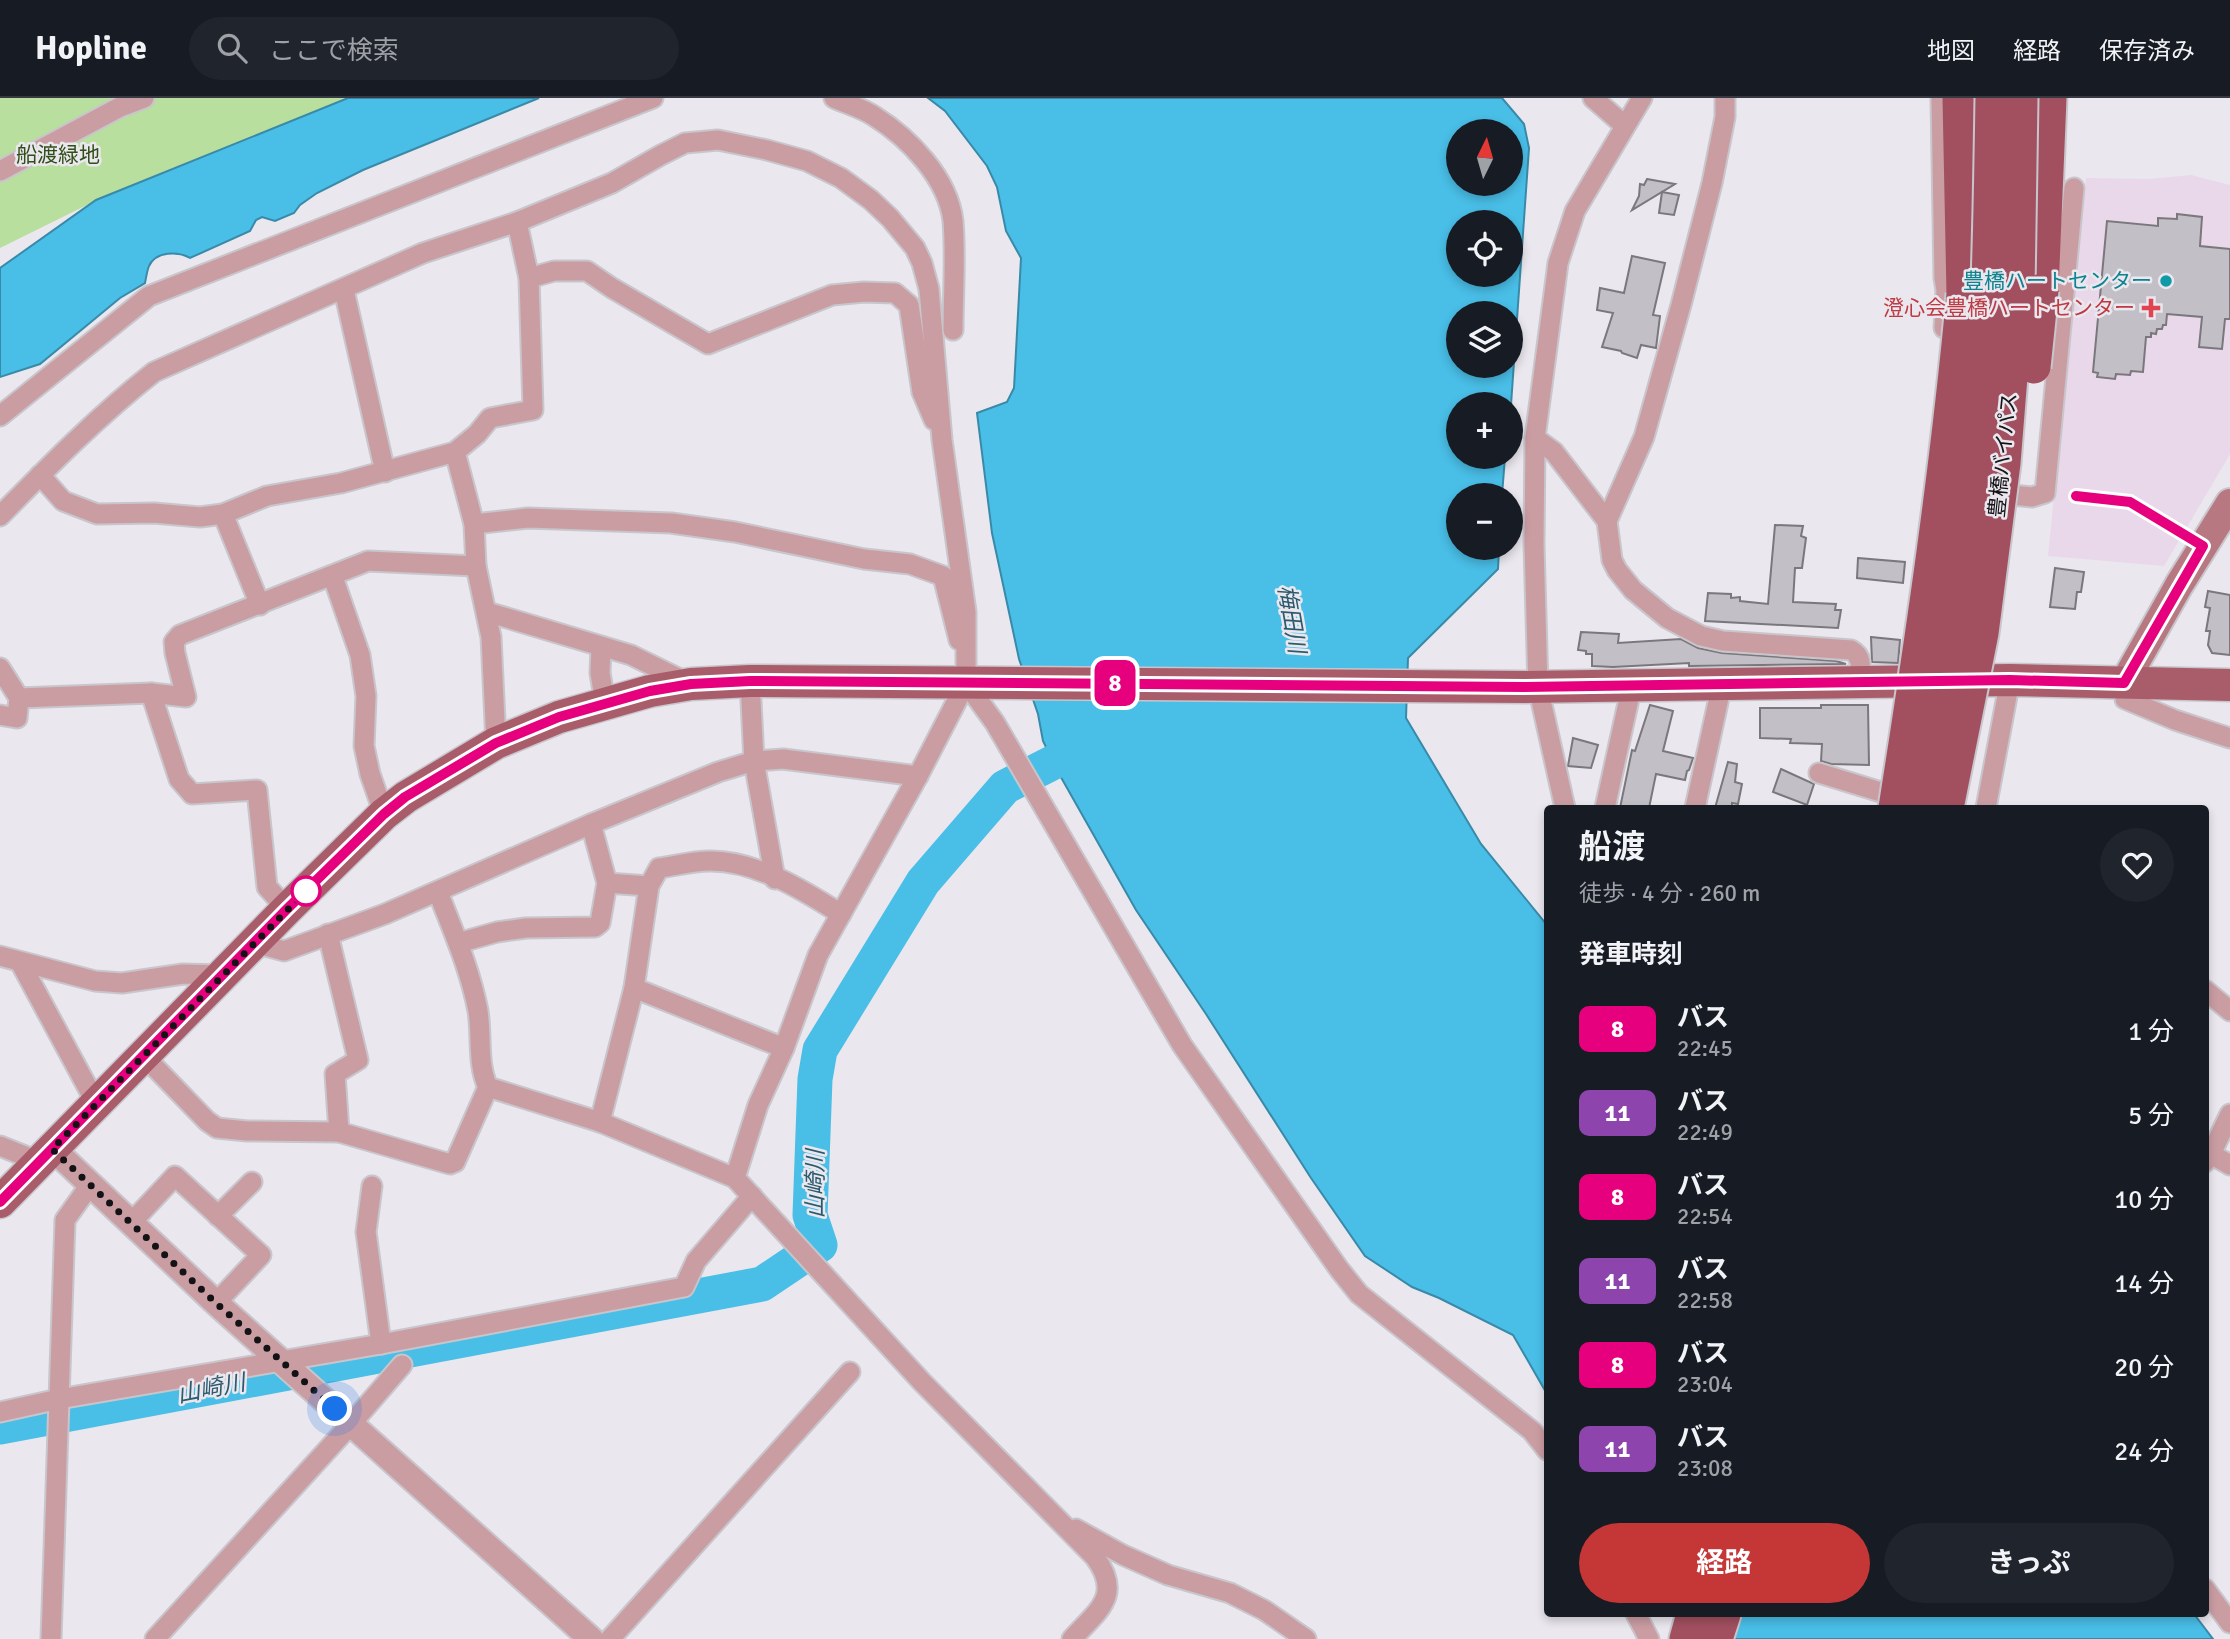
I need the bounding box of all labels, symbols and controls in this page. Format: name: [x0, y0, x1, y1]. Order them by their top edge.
search box: [189, 17, 679, 80]
text: Hopline: [35, 28, 147, 69]
icon: search: [213, 29, 251, 67]
text: ここで検索: [269, 35, 399, 67]
text: 地図: [1927, 36, 1975, 66]
text: 経路: [2013, 36, 2061, 66]
text: 保存済み: [2099, 36, 2195, 66]
north arrow: [1446, 119, 1522, 196]
map controls: [1446, 119, 1523, 560]
park label: 船渡緑地: [16, 142, 100, 168]
button: locate: [1446, 210, 1523, 287]
place label: 豊橋ハートセンター: [1963, 268, 2152, 294]
marker: 豊橋ハートセンター: [2158, 273, 2174, 289]
place label: 澄心会豊橋ハートセンター: [1883, 295, 2135, 321]
marker: 澄心会豊橋ハートセンター: [2141, 298, 2161, 318]
button: layers: [1446, 301, 1523, 378]
street label: 豊橋バイパス: [1984, 391, 2022, 519]
button: +: [1446, 392, 1523, 469]
button: −: [1446, 483, 1523, 560]
water label: 梅田川: [1271, 583, 1312, 659]
line badge: 8: [1092, 660, 1138, 706]
text: 8: [1109, 668, 1121, 698]
text: 船渡: [1579, 827, 1645, 868]
button: heart: [2100, 828, 2174, 902]
unlabelled marker: [291, 876, 321, 906]
text: 徒歩 · 4 分 · 260 m: [1579, 879, 1760, 908]
text: 発車時刻: [1579, 939, 1683, 971]
text: バス: [1677, 1002, 1729, 1034]
text: 8: [1611, 1014, 1624, 1044]
text: 1 分: [2128, 1016, 2174, 1048]
text: 22:45: [1677, 1034, 1733, 1063]
text: バス: [1677, 1086, 1729, 1118]
text: 11: [1605, 1098, 1630, 1128]
text: 5 分: [2128, 1100, 2174, 1132]
text: 22:49: [1677, 1118, 1733, 1147]
water label: 山崎川: [801, 1147, 830, 1219]
text: バス: [1677, 1170, 1729, 1202]
text: 8: [1611, 1182, 1624, 1212]
text: 10 分: [2114, 1184, 2174, 1216]
text: 22:54: [1677, 1202, 1733, 1231]
text: バス: [1677, 1254, 1729, 1286]
text: 11: [1605, 1266, 1630, 1296]
text: 14 分: [2114, 1268, 2174, 1300]
text: 22:58: [1677, 1286, 1733, 1315]
text: バス: [1677, 1338, 1729, 1370]
text: 8: [1611, 1350, 1624, 1380]
text: 20 分: [2114, 1352, 2174, 1384]
water label: 山崎川: [174, 1367, 251, 1409]
text: 23:04: [1677, 1370, 1733, 1399]
your location: [317, 1391, 352, 1426]
text: バス: [1677, 1422, 1729, 1454]
text: 11: [1605, 1434, 1630, 1464]
text: 24 分: [2114, 1436, 2174, 1468]
text: 23:08: [1677, 1454, 1733, 1483]
button: 経路: [1579, 1523, 1870, 1603]
button: きっぷ: [1884, 1523, 2174, 1603]

